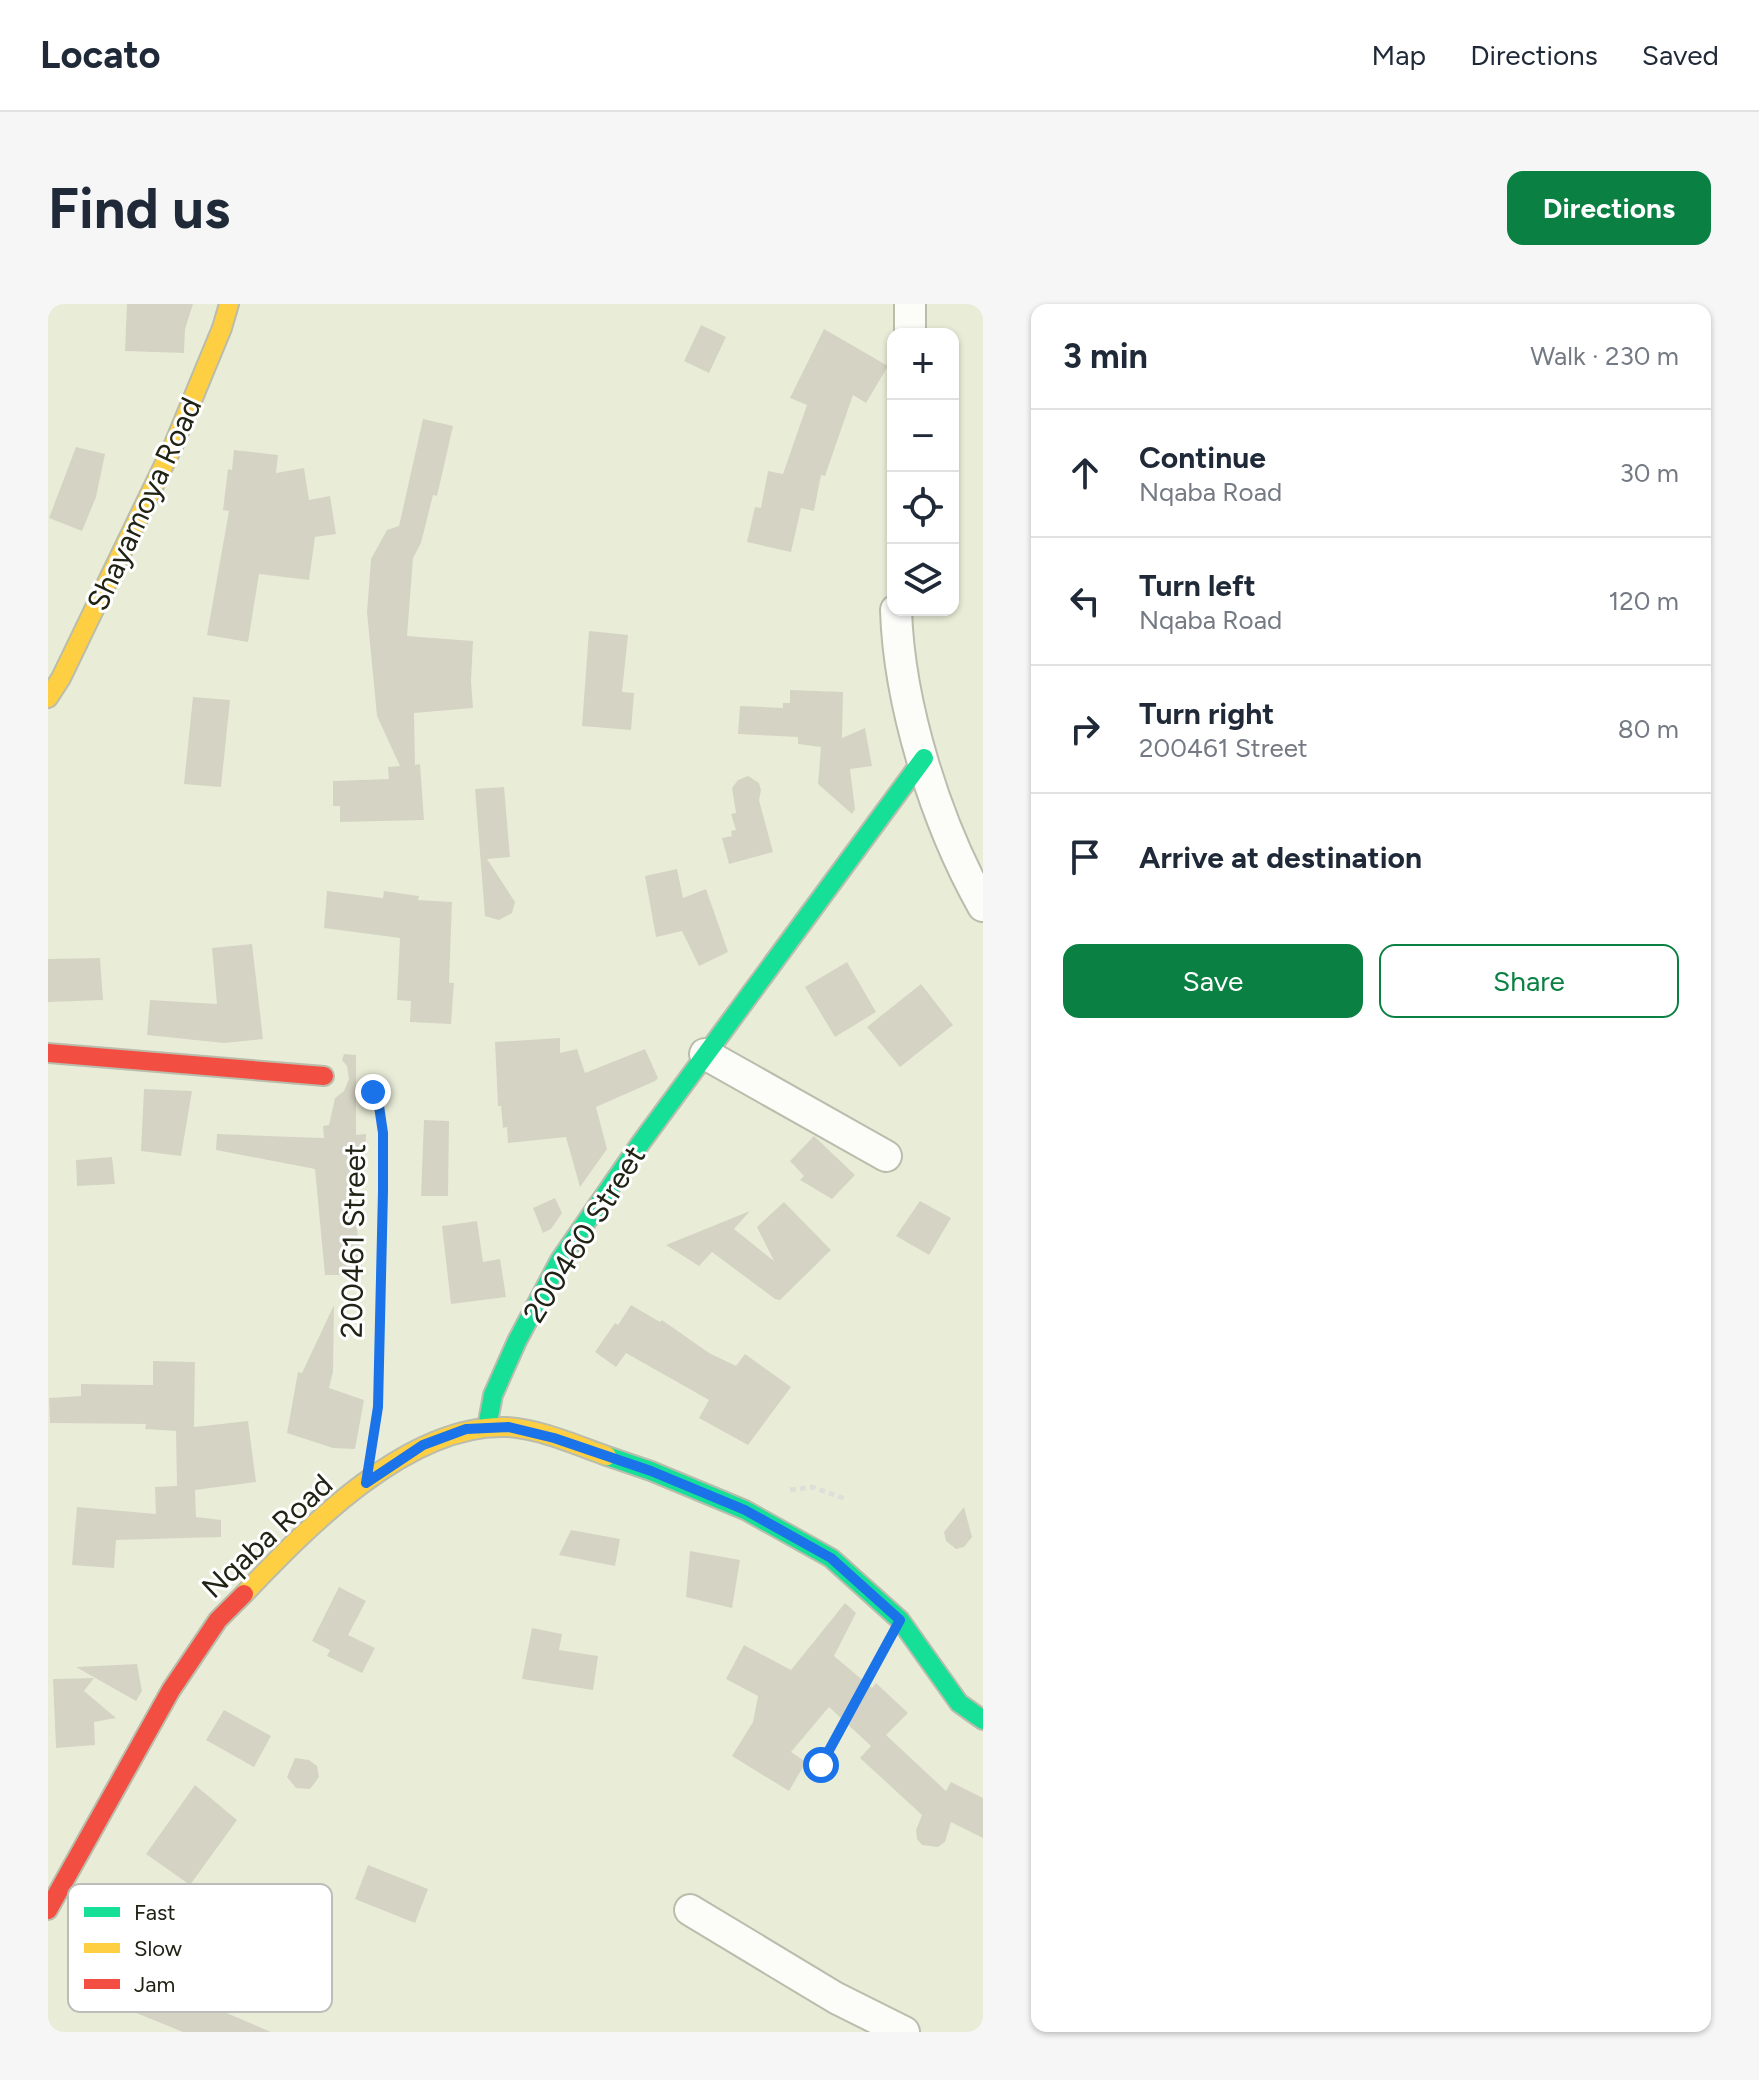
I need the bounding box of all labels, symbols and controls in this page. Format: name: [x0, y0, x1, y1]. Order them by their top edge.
text: Locato: [40, 32, 161, 78]
text: Map: [1372, 38, 1426, 72]
text: Directions: [1470, 38, 1598, 72]
text: Saved: [1642, 38, 1719, 72]
button: Directions: [1507, 171, 1711, 245]
text: Find us: [48, 175, 230, 242]
map controls: [887, 328, 959, 616]
button: +: [887, 328, 959, 400]
text: 3 min: [1063, 336, 1148, 377]
text: Walk · 230 m: [1530, 340, 1679, 372]
street label: Shayamoya Road: [78, 392, 210, 616]
button: −: [887, 400, 959, 472]
text: Continue: [1139, 439, 1266, 476]
icon: ahead: [1063, 451, 1107, 495]
text: 30 m: [1620, 457, 1679, 489]
button: locate: [887, 472, 959, 544]
text: Nqaba Road: [1139, 476, 1282, 508]
button: layers: [887, 544, 959, 616]
text: Turn left: [1139, 567, 1256, 604]
icon: left: [1063, 579, 1107, 623]
text: 120 m: [1609, 585, 1679, 617]
text: Nqaba Road: [1139, 604, 1282, 636]
text: Turn right: [1139, 695, 1274, 732]
icon: right: [1063, 707, 1107, 751]
text: 80 m: [1618, 713, 1679, 745]
text: 200461 Street: [1139, 732, 1308, 764]
icon: arrive: [1063, 835, 1107, 879]
text: Arrive at destination: [1139, 839, 1422, 876]
button: Save: [1063, 944, 1363, 1018]
button: Share: [1379, 944, 1679, 1018]
route end: [355, 1074, 391, 1110]
street label: 200460 Street: [515, 1139, 653, 1329]
street label: 200461 Street: [333, 1143, 373, 1339]
street label: Nqaba Road: [194, 1466, 340, 1606]
route start: [803, 1747, 839, 1783]
legend: [68, 1884, 332, 2012]
text: Fast: [134, 1899, 176, 1926]
text: Slow: [134, 1935, 183, 1962]
text: Jam: [134, 1971, 175, 1998]

